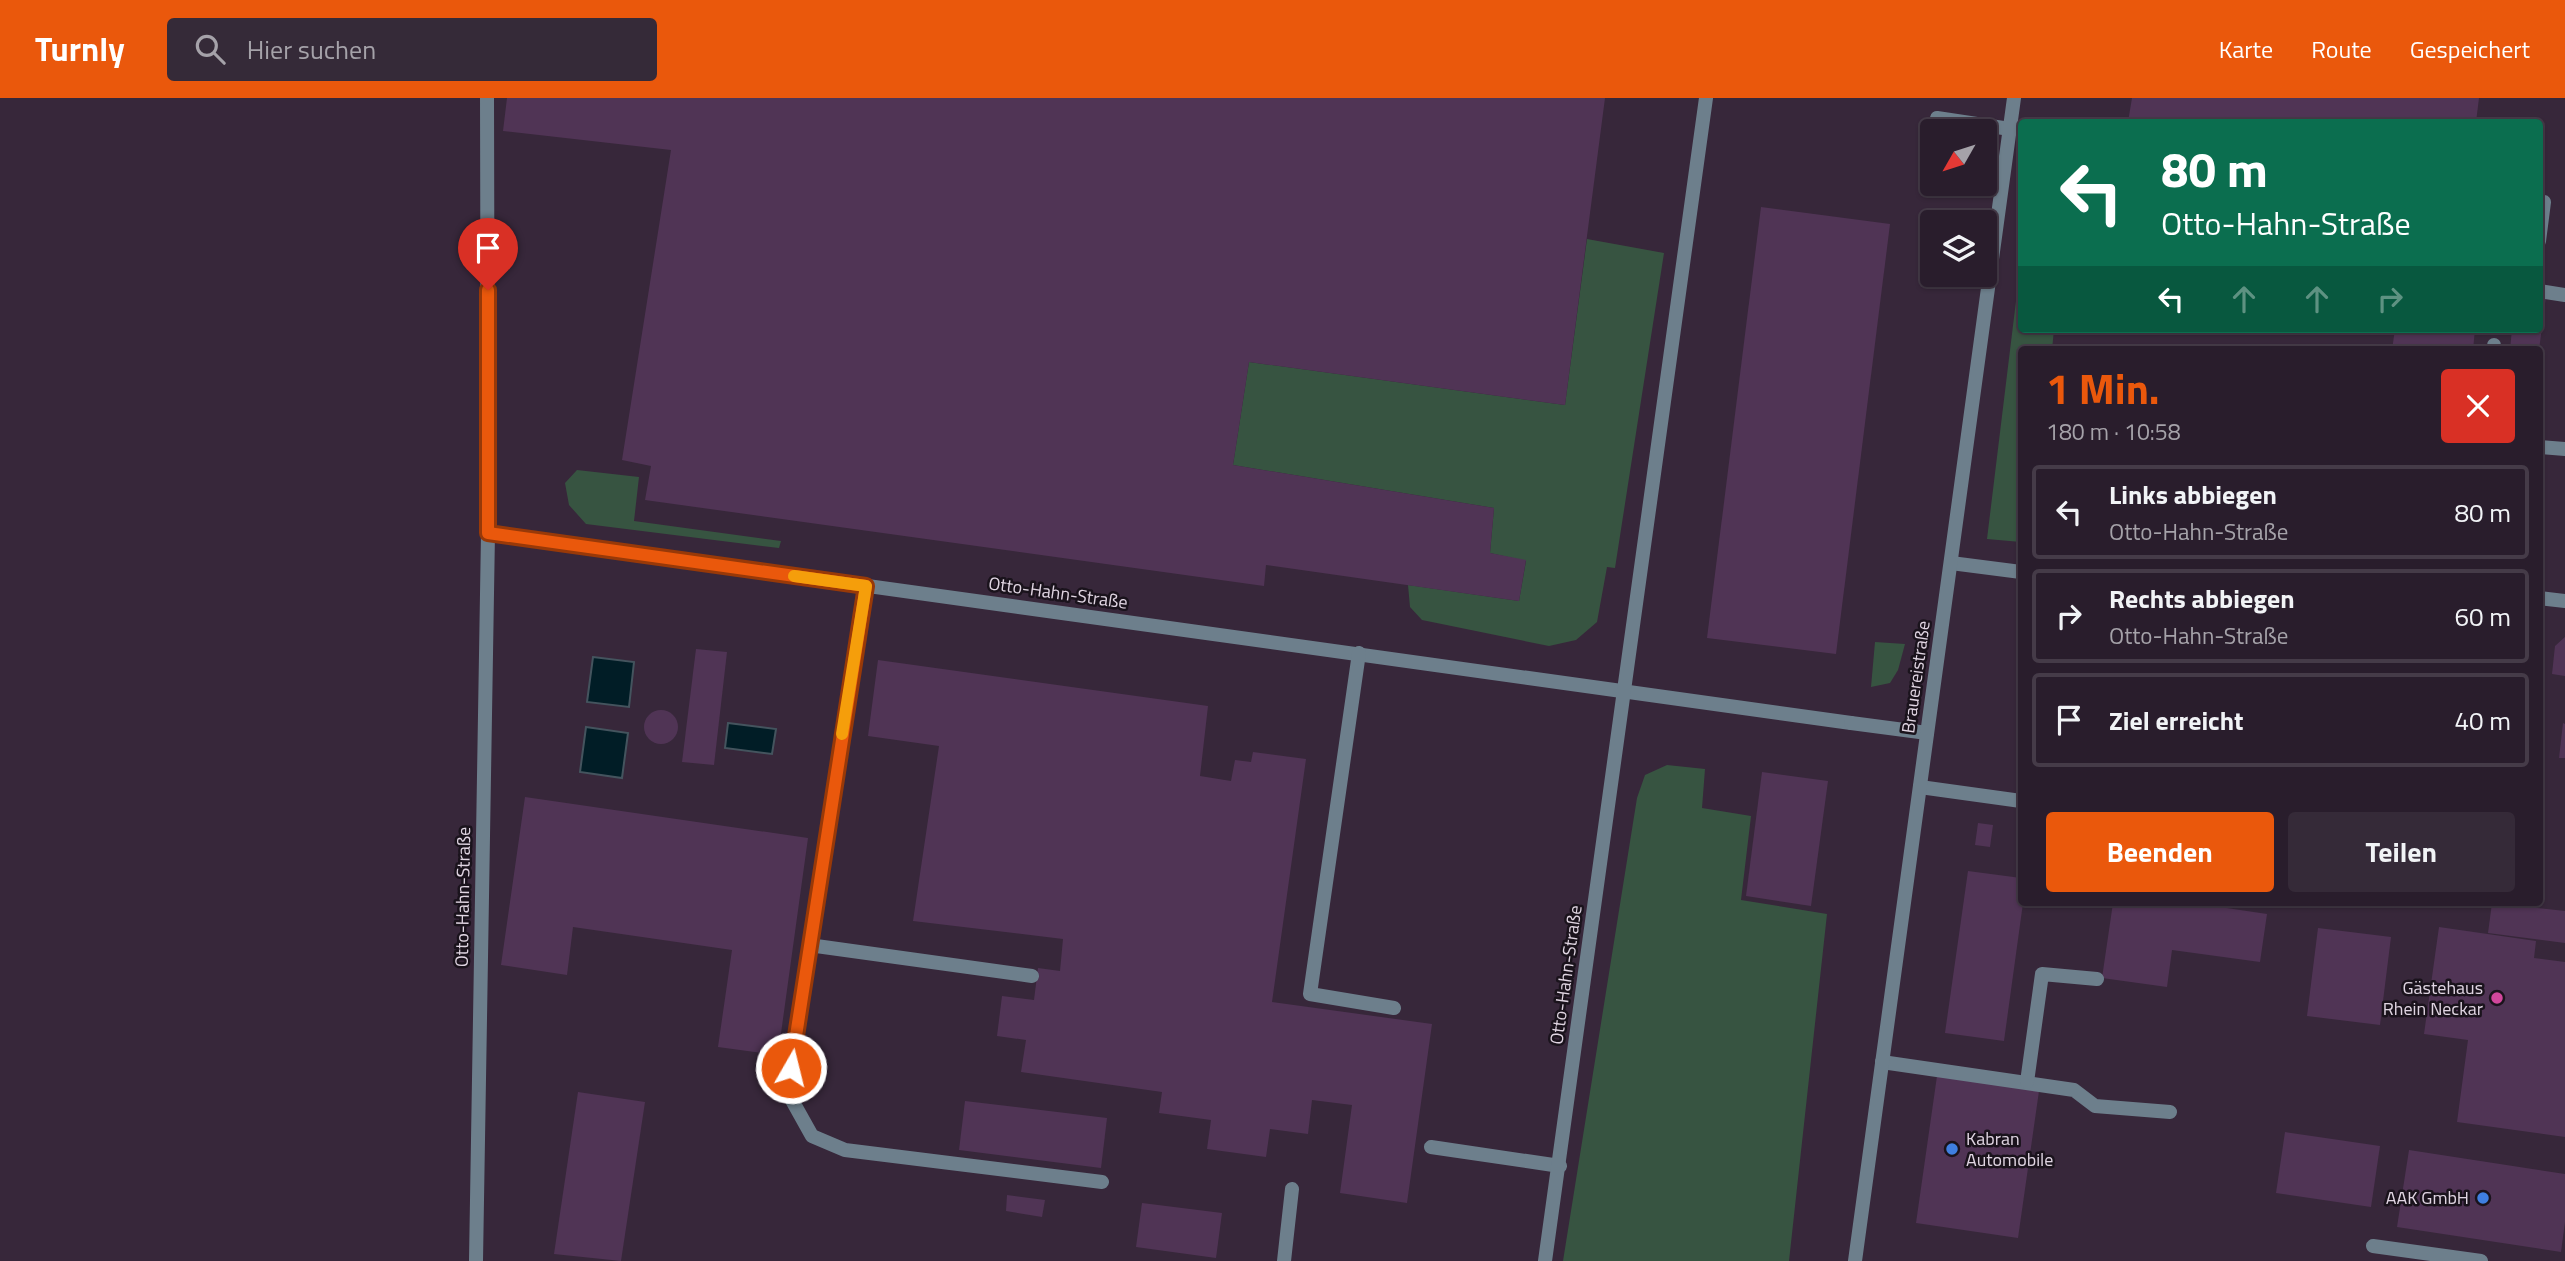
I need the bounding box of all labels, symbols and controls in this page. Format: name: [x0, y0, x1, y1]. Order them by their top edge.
search box: [167, 18, 657, 81]
text: Turnly: [35, 24, 125, 74]
icon: search: [191, 30, 229, 68]
text: Hier suchen: [247, 30, 376, 69]
text: Karte: [2219, 31, 2273, 67]
text: Route: [2311, 31, 2372, 67]
text: Gespeichert: [2410, 31, 2530, 67]
north arrow: [1920, 119, 1997, 196]
map controls: [1920, 119, 1997, 287]
text: 80 m: [2161, 131, 2268, 206]
icon: left: [2046, 147, 2137, 238]
text: Otto-Hahn-Straße: [2161, 199, 2411, 247]
button: layers: [1920, 210, 1997, 287]
pin: [458, 218, 518, 290]
icon: arrive: [469, 229, 507, 267]
icon: left: [2152, 280, 2190, 318]
icon: ahead: [2225, 280, 2263, 318]
icon: ahead: [2298, 280, 2336, 318]
icon: right: [2371, 280, 2409, 318]
text: 1 Min.: [2046, 356, 2160, 420]
button: close: [2441, 369, 2515, 443]
text: 180 m · 10:58: [2046, 414, 2181, 449]
text: Links abbiegen: [2109, 475, 2277, 514]
icon: left: [2050, 493, 2088, 531]
text: 80 m: [2454, 493, 2511, 532]
text: Otto-Hahn-Straße: [2109, 514, 2288, 549]
street label: Otto-Hahn-Straße: [987, 569, 1129, 616]
text: Rechts abbiegen: [2109, 579, 2295, 618]
icon: right: [2050, 597, 2088, 635]
text: 60 m: [2454, 597, 2511, 636]
text: Otto-Hahn-Straße: [2109, 618, 2288, 653]
street label: Brauereistraße: [1894, 619, 1937, 735]
icon: arrive: [2050, 701, 2088, 739]
text: Ziel erreicht: [2109, 701, 2244, 740]
text: 40 m: [2454, 701, 2511, 740]
button: Beenden: [2046, 812, 2274, 892]
button: Teilen: [2288, 812, 2515, 892]
street label: Otto-Hahn-Straße: [448, 827, 477, 967]
street label: Otto-Hahn-Straße: [1542, 904, 1589, 1046]
place label: Gästehaus Rhein Neckar: [2383, 974, 2483, 1022]
marker: Gästehaus Rhein Neckar: [2489, 990, 2505, 1006]
position arrow: [754, 1031, 828, 1105]
place label: Kabran Automobile: [1966, 1125, 2053, 1173]
marker: Kabran Automobile: [1944, 1141, 1960, 1157]
place label: AAK GmbH: [2386, 1184, 2469, 1211]
marker: AAK GmbH: [2475, 1190, 2491, 1206]

